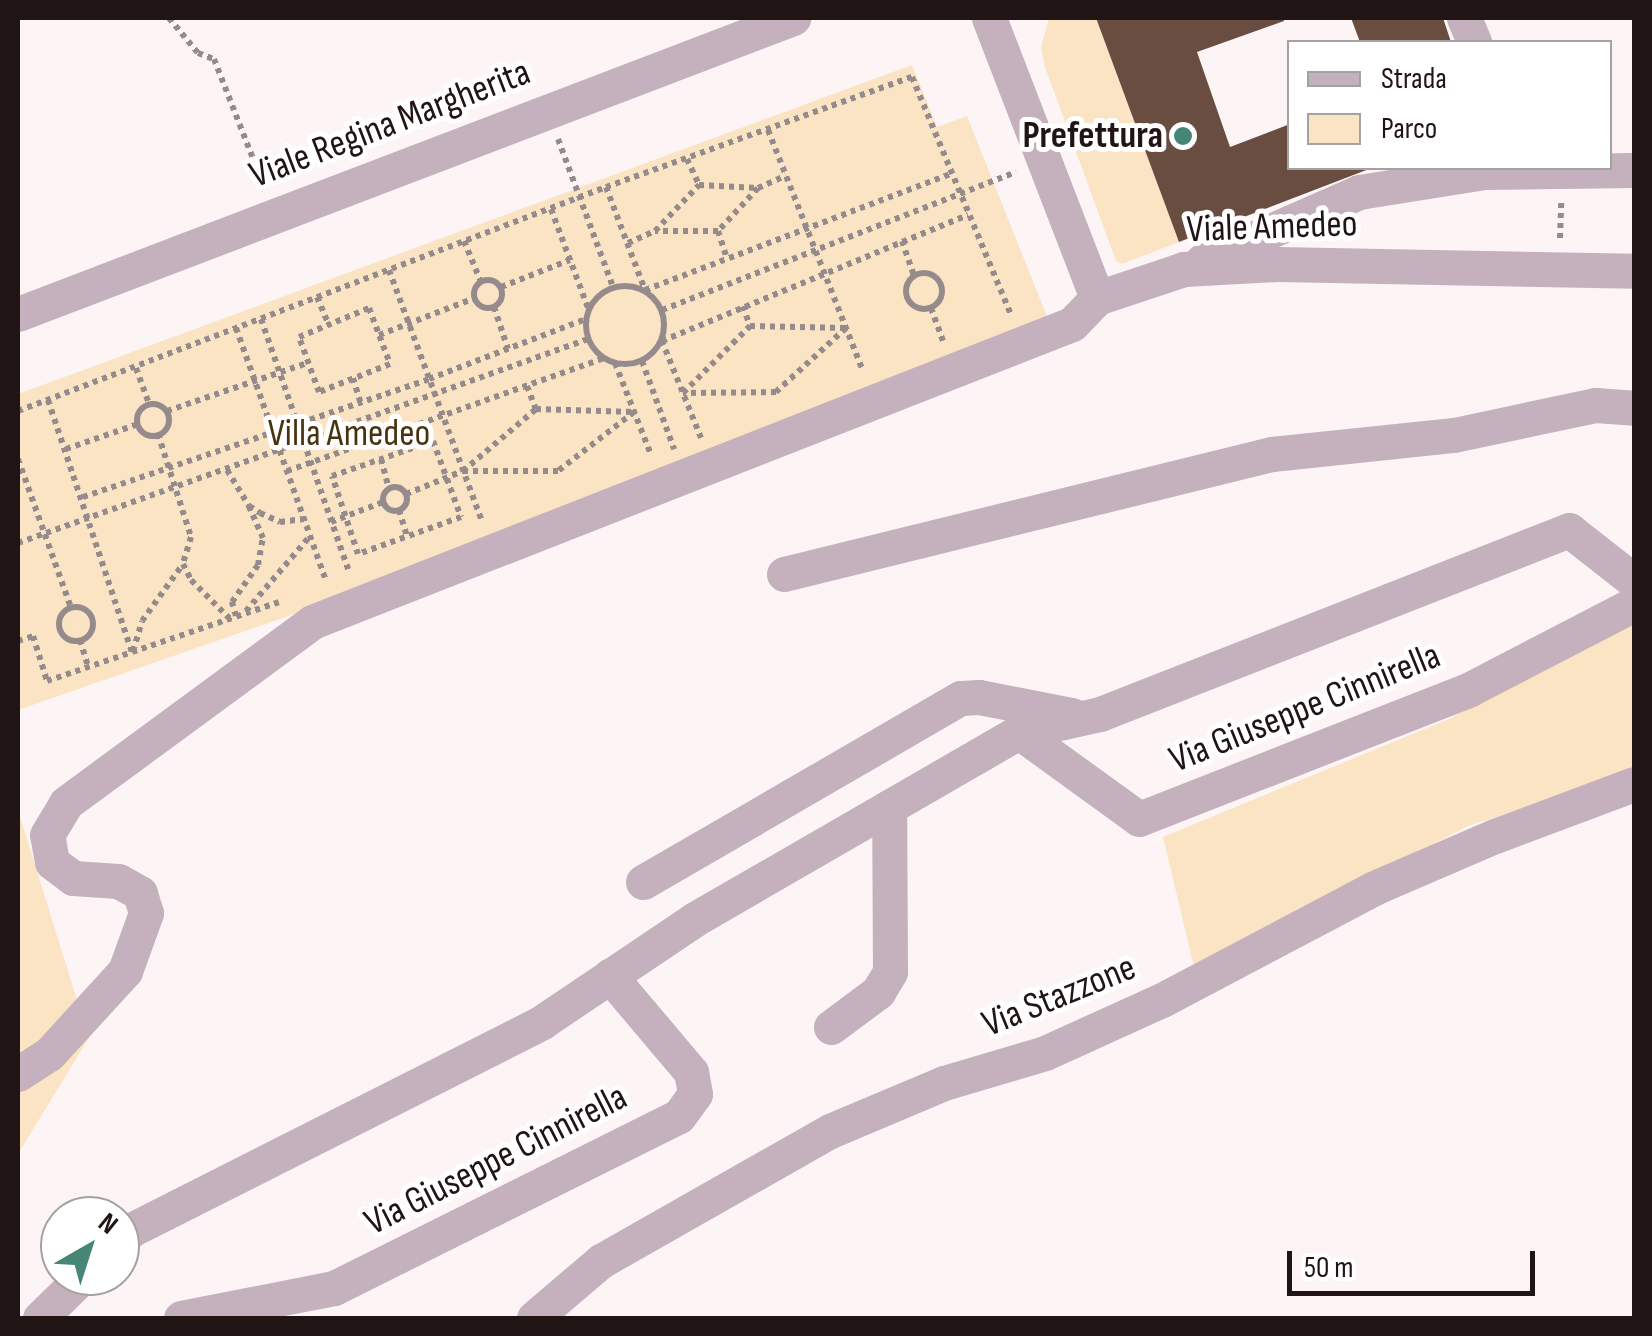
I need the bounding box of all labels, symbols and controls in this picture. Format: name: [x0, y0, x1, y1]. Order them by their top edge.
legend: [1287, 40, 1612, 170]
street label: Viale Regina Margherita: [243, 50, 537, 198]
text: Strada: [1381, 61, 1447, 97]
text: Parco: [1381, 111, 1437, 147]
place label: Prefettura: [1022, 113, 1163, 159]
marker: Prefettura: [1172, 125, 1194, 147]
street label: Viale Amedeo: [1186, 201, 1358, 253]
park label: Villa Amedeo: [268, 411, 430, 457]
street label: Via Giuseppe Cinnirella: [1163, 633, 1447, 783]
street label: Via Stazzone: [976, 945, 1142, 1047]
street label: Via Giuseppe Cinnirella: [357, 1074, 635, 1246]
north arrow: [40, 1196, 140, 1296]
text: N: [92, 1206, 124, 1241]
scale bar: [1292, 1231, 1540, 1293]
text: 50 m: [1304, 1250, 1353, 1286]

